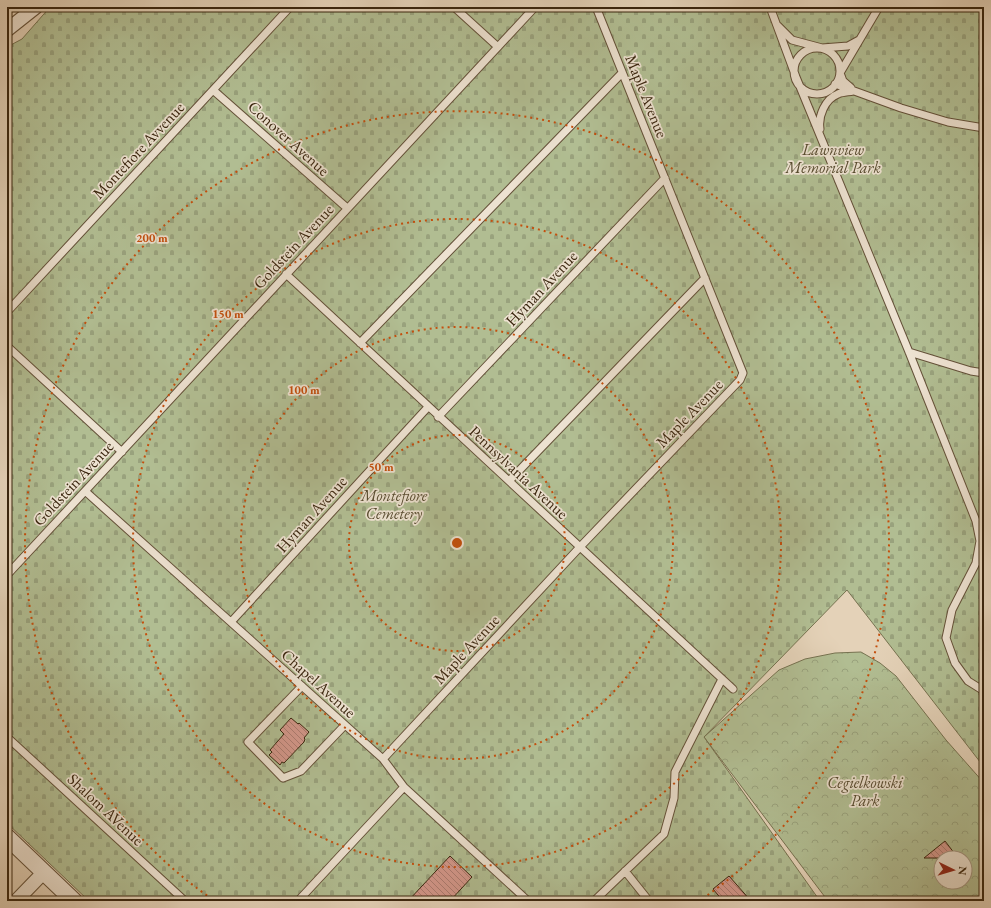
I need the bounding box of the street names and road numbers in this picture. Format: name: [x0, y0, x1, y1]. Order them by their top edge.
street label: Maple Avenue: [620, 52, 673, 141]
street label: Conover Avenue: [243, 96, 334, 181]
street label: Montefiore Avvenue: [88, 97, 189, 203]
street label: Goldstein Avenue: [248, 199, 338, 293]
street label: Hyman Avenue: [501, 246, 582, 331]
street label: Maple Avenue: [651, 374, 727, 452]
street label: Pennsylvania Avenue: [465, 421, 573, 524]
street label: Goldstein Avenue: [28, 436, 118, 530]
street label: Hyman Avenue: [271, 471, 351, 557]
street label: Maple Avenue: [429, 610, 504, 689]
street label: Chapel Avenue: [277, 644, 360, 722]
street label: Shalom AVenue: [63, 769, 148, 850]

